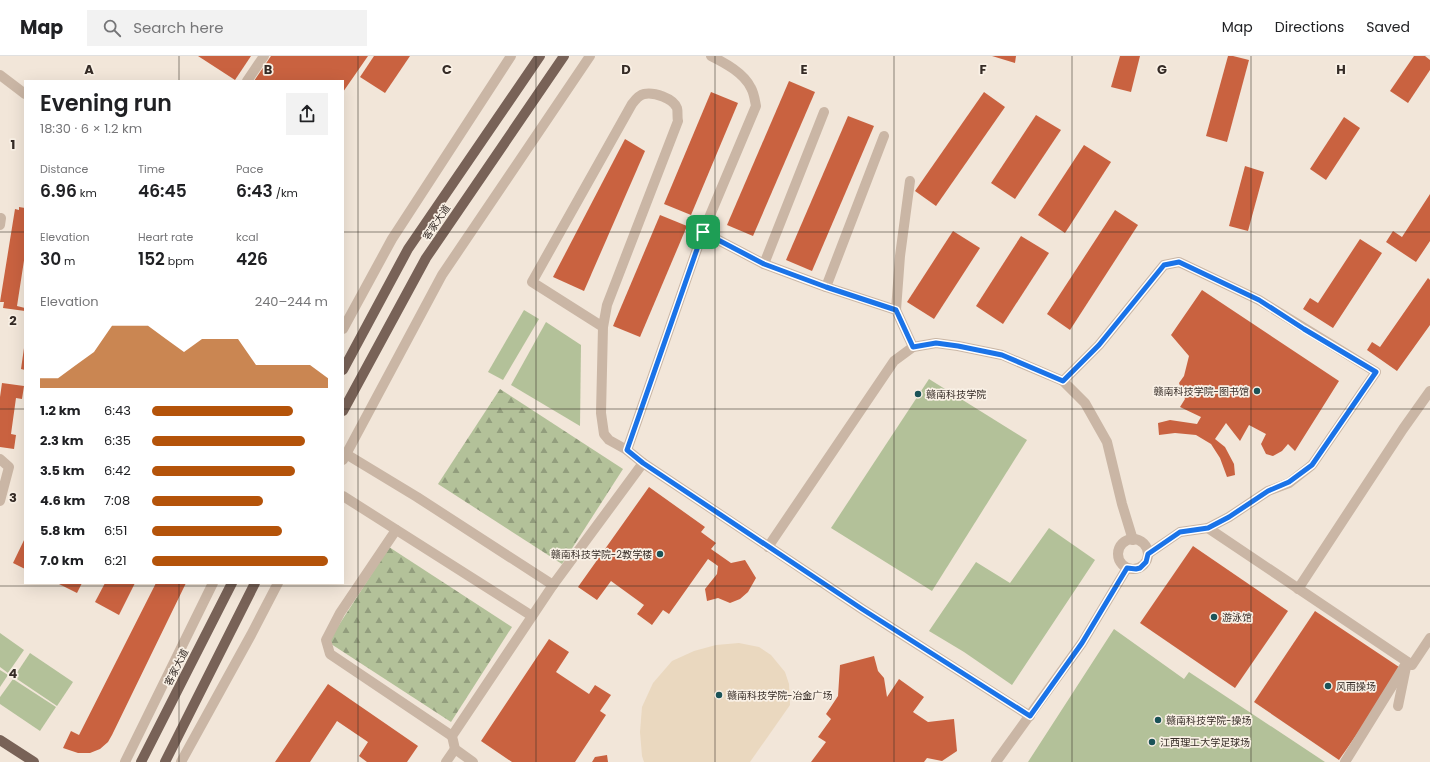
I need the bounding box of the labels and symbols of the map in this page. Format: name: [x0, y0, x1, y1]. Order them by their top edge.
text: A: [84, 60, 94, 79]
text: B: [264, 60, 273, 79]
text: C: [442, 60, 452, 79]
text: D: [621, 60, 631, 79]
text: E: [800, 60, 808, 79]
text: F: [979, 60, 987, 79]
text: G: [1157, 60, 1167, 79]
text: H: [1336, 60, 1346, 79]
text: 1: [11, 135, 15, 154]
street label: 客家大道: [419, 202, 454, 243]
pin: [686, 215, 720, 249]
text: 2: [9, 311, 17, 330]
place label: 赣南科技学院-图书馆: [1153, 384, 1249, 399]
marker: 赣南科技学院-图书馆: [1252, 386, 1262, 396]
place label: 赣南科技学院: [926, 387, 986, 402]
marker: 赣南科技学院: [913, 389, 923, 399]
text: 3: [9, 488, 17, 507]
place label: 赣南科技学院-2教学楼: [551, 547, 652, 562]
marker: 赣南科技学院-2教学楼: [655, 549, 665, 559]
place label: 游泳馆: [1222, 610, 1252, 625]
marker: 游泳馆: [1209, 612, 1219, 622]
street label: 客家大道: [161, 646, 192, 688]
text: 4: [9, 664, 18, 683]
place label: 风雨操场: [1336, 679, 1376, 694]
marker: 风雨操场: [1323, 681, 1333, 691]
place label: 赣南科技学院-冶金广场: [727, 688, 833, 703]
marker: 赣南科技学院-冶金广场: [714, 690, 724, 700]
place label: 赣南科技学院-操场: [1166, 713, 1252, 728]
marker: 赣南科技学院-操场: [1153, 715, 1163, 725]
place label: 江西理工大学足球场: [1160, 735, 1250, 750]
marker: 江西理工大学足球场: [1147, 737, 1157, 747]

